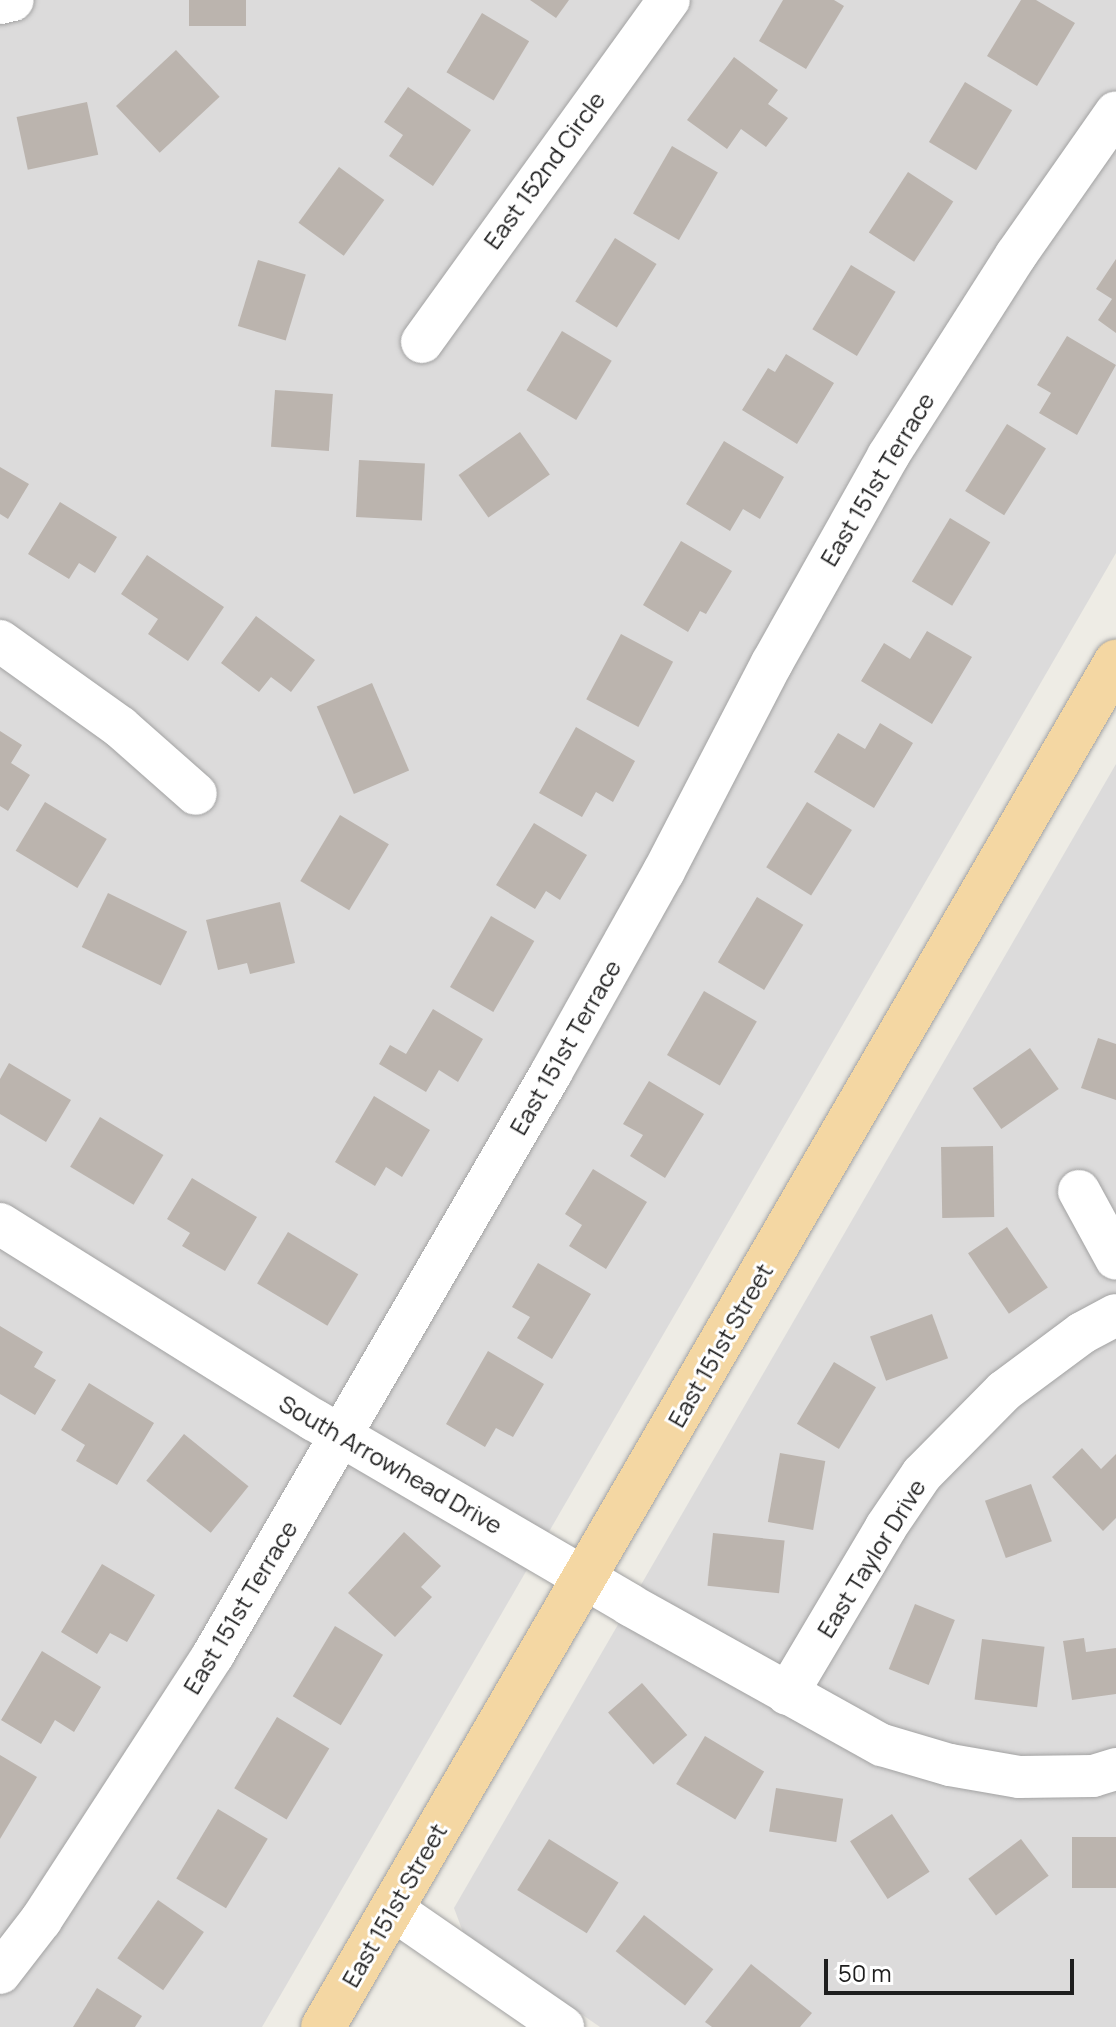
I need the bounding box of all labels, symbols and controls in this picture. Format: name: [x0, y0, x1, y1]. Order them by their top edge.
street label: East 152nd Circle: [477, 86, 611, 254]
street label: East 151st Terrace: [814, 387, 940, 571]
street label: East 151st Terrace: [503, 954, 627, 1140]
street label: East 151st Street: [662, 1258, 778, 1432]
street label: South Arrowhead Drive: [274, 1388, 508, 1540]
street label: East Taylor Drive: [811, 1473, 931, 1643]
street label: East 151st Terrace: [177, 1515, 303, 1699]
street label: East 151st Street: [336, 1818, 452, 1992]
scale bar: [828, 1943, 1078, 1993]
text: 50 m: [838, 1956, 892, 1989]

